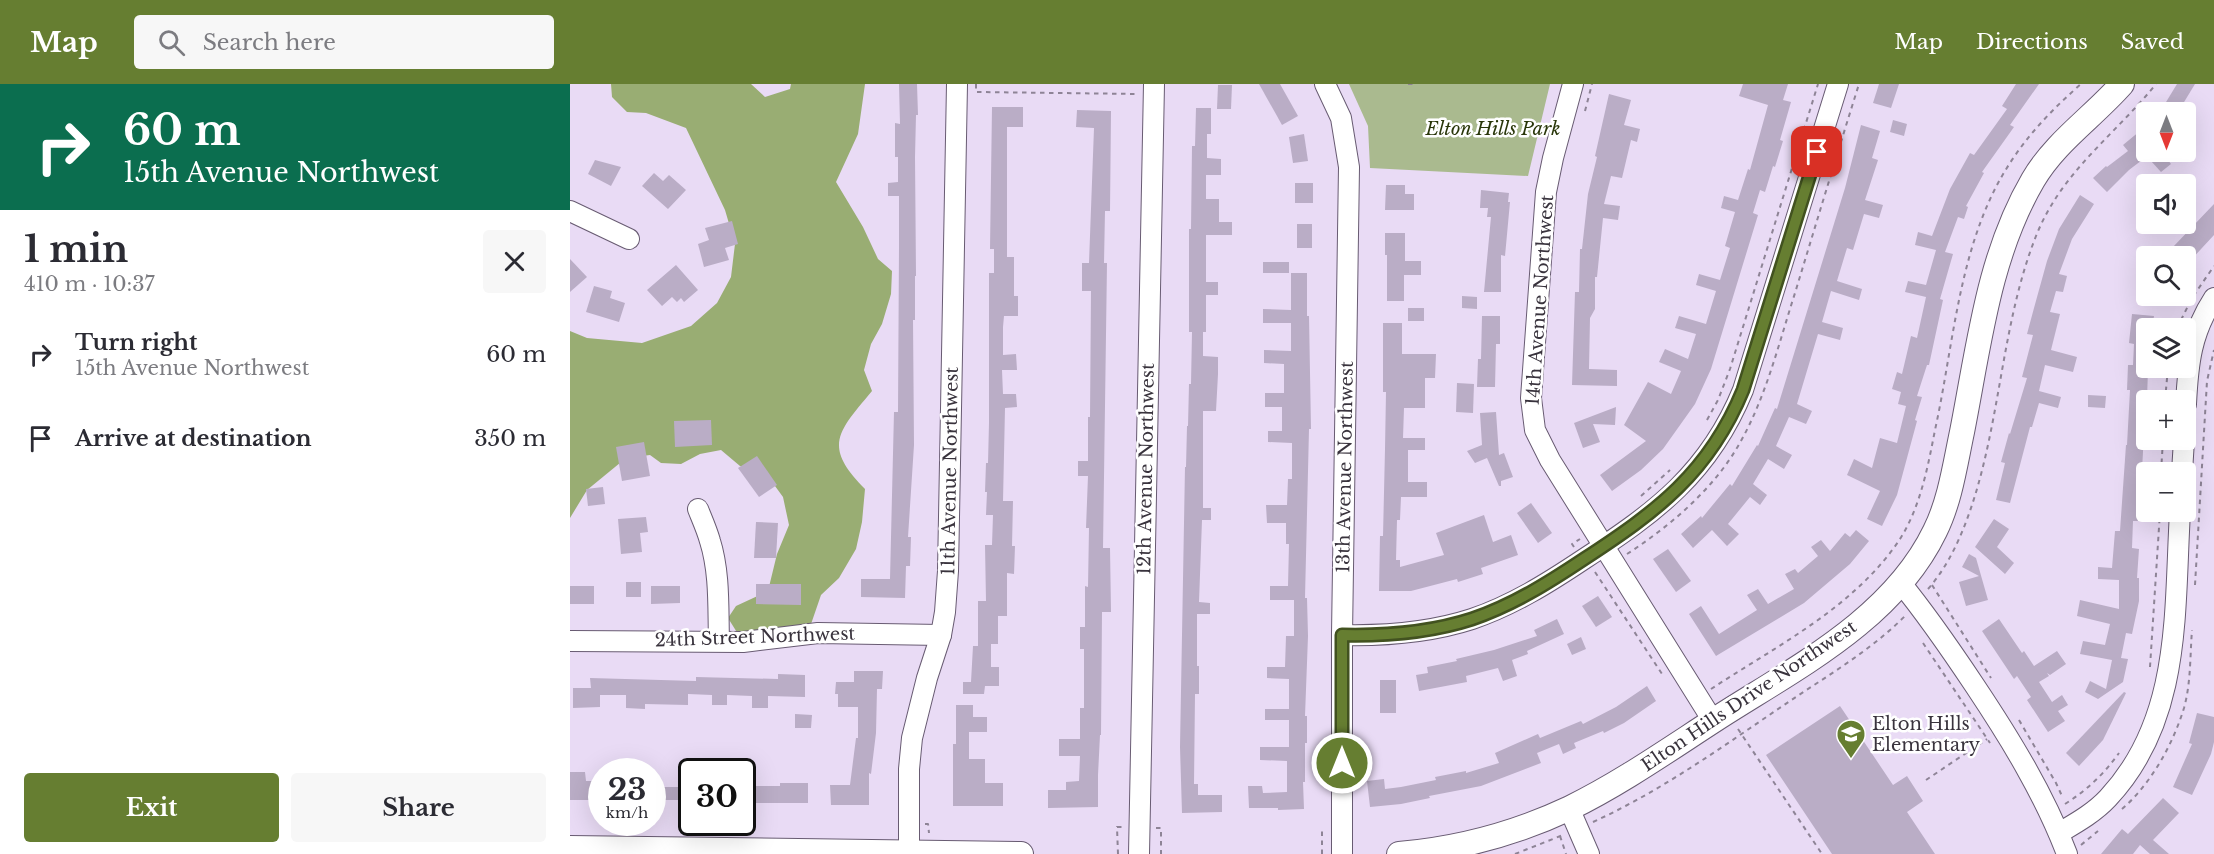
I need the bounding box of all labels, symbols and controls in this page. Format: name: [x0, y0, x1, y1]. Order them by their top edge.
search box: [134, 15, 554, 69]
text: Map: [30, 25, 98, 60]
icon: search: [155, 26, 188, 59]
text: Search here: [203, 29, 336, 56]
text: Map: [1894, 29, 1943, 55]
text: Directions: [1976, 29, 2088, 55]
text: Saved: [2121, 29, 2184, 55]
north arrow: [2136, 102, 2196, 162]
map controls: [2136, 102, 2196, 522]
text: 60 m: [123, 104, 241, 156]
icon: right: [24, 108, 102, 186]
park label: Elton Hills Park: [1425, 118, 1561, 140]
pin: [1791, 126, 1842, 177]
icon: arrive: [1800, 135, 1833, 168]
text: 15th Avenue Northwest: [123, 156, 439, 189]
button: sound: [2136, 174, 2196, 234]
street label: 14th Avenue Northwest: [1522, 194, 1558, 406]
text: 1 min: [24, 227, 128, 272]
button: close: [483, 230, 546, 293]
button: search: [2136, 246, 2196, 306]
text: 410 m · 10:37: [24, 272, 155, 296]
button: layers: [2136, 318, 2196, 378]
text: Turn right: [75, 329, 197, 356]
icon: right: [24, 338, 57, 371]
text: 60 m: [486, 341, 546, 368]
text: 15th Avenue Northwest: [75, 356, 309, 380]
street label: 13th Avenue Northwest: [1332, 361, 1358, 573]
street label: 12th Avenue Northwest: [1133, 363, 1159, 575]
street label: 11th Avenue Northwest: [937, 366, 963, 575]
button: +: [2136, 390, 2196, 450]
icon: arrive: [24, 422, 57, 455]
text: Arrive at destination: [75, 425, 312, 452]
text: 350 m: [474, 425, 546, 452]
button: −: [2136, 462, 2196, 522]
street label: Elton Hills Drive Northwest: [1637, 616, 1861, 776]
street label: 24th Street Northwest: [654, 623, 856, 651]
place label: Elton Hills Elementary: [1872, 713, 1981, 756]
school or university icon: Elton Hills Elementary: [1835, 718, 1867, 760]
position arrow: [1310, 731, 1374, 795]
speed limit sign: 30: [678, 758, 756, 836]
text: 23: [608, 771, 646, 808]
button: Exit: [24, 773, 279, 842]
button: Share: [291, 773, 546, 842]
text: km/h: [606, 803, 648, 822]

